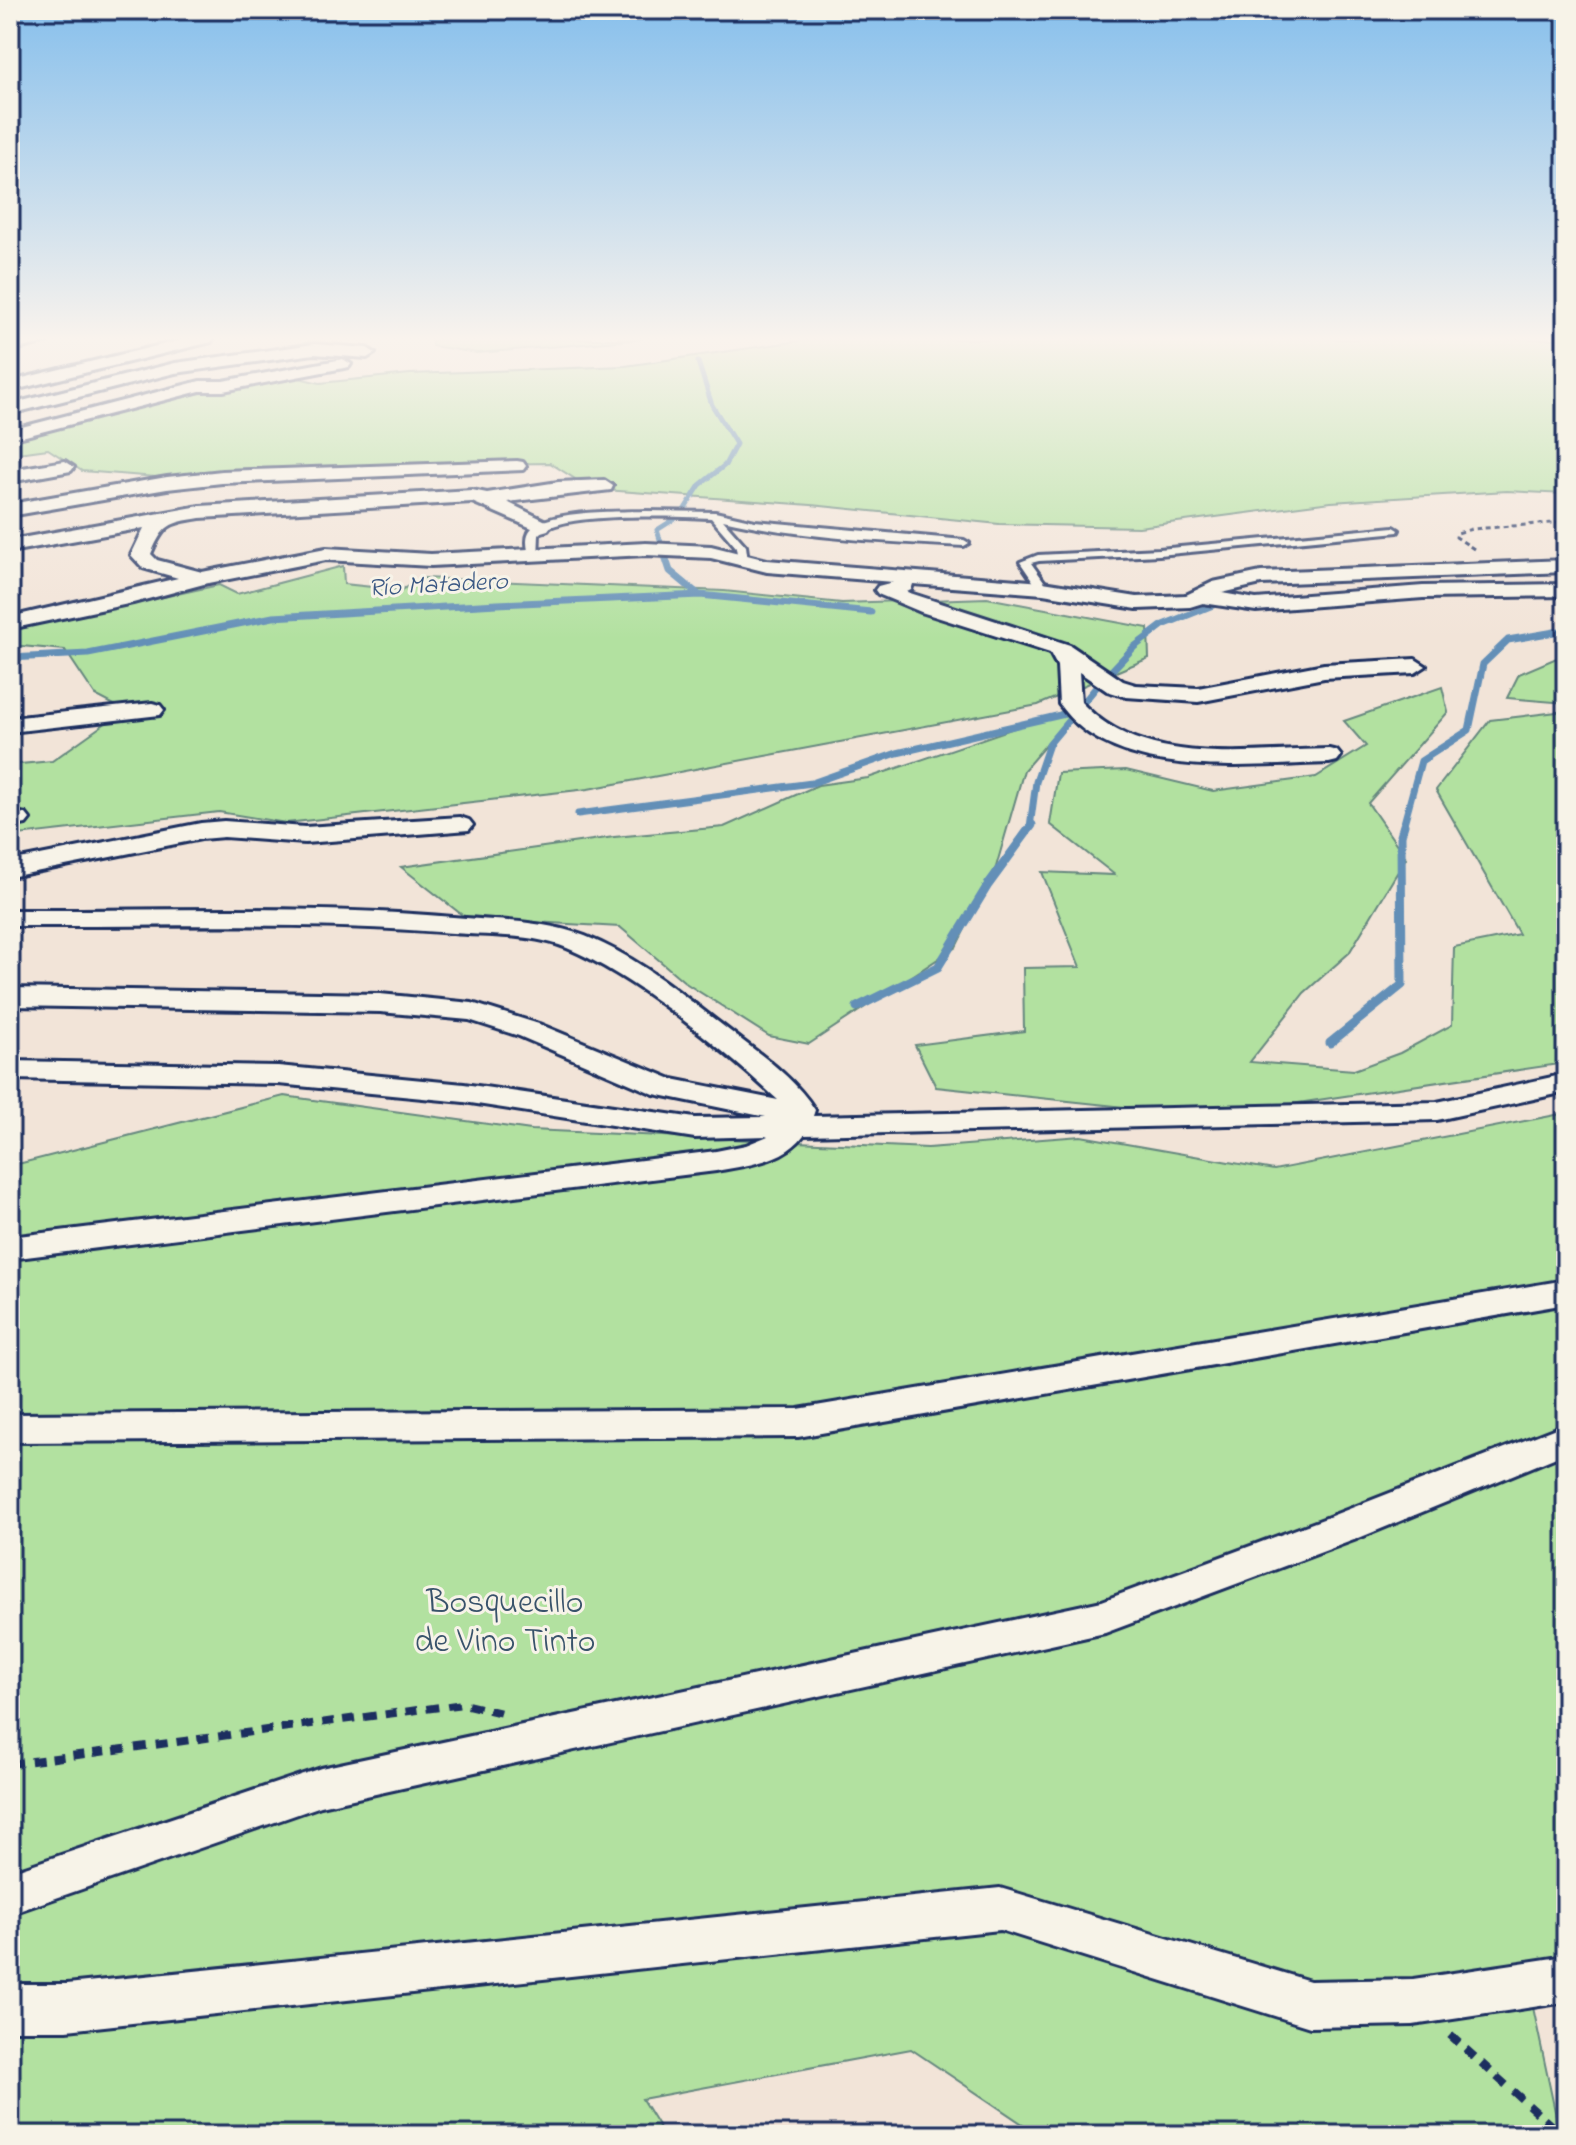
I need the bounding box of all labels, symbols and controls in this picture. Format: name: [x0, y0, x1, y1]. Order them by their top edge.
water label: Río Matadero: [367, 563, 510, 609]
park label: Bosquecillo de Vino Tinto: [414, 1579, 596, 1668]

